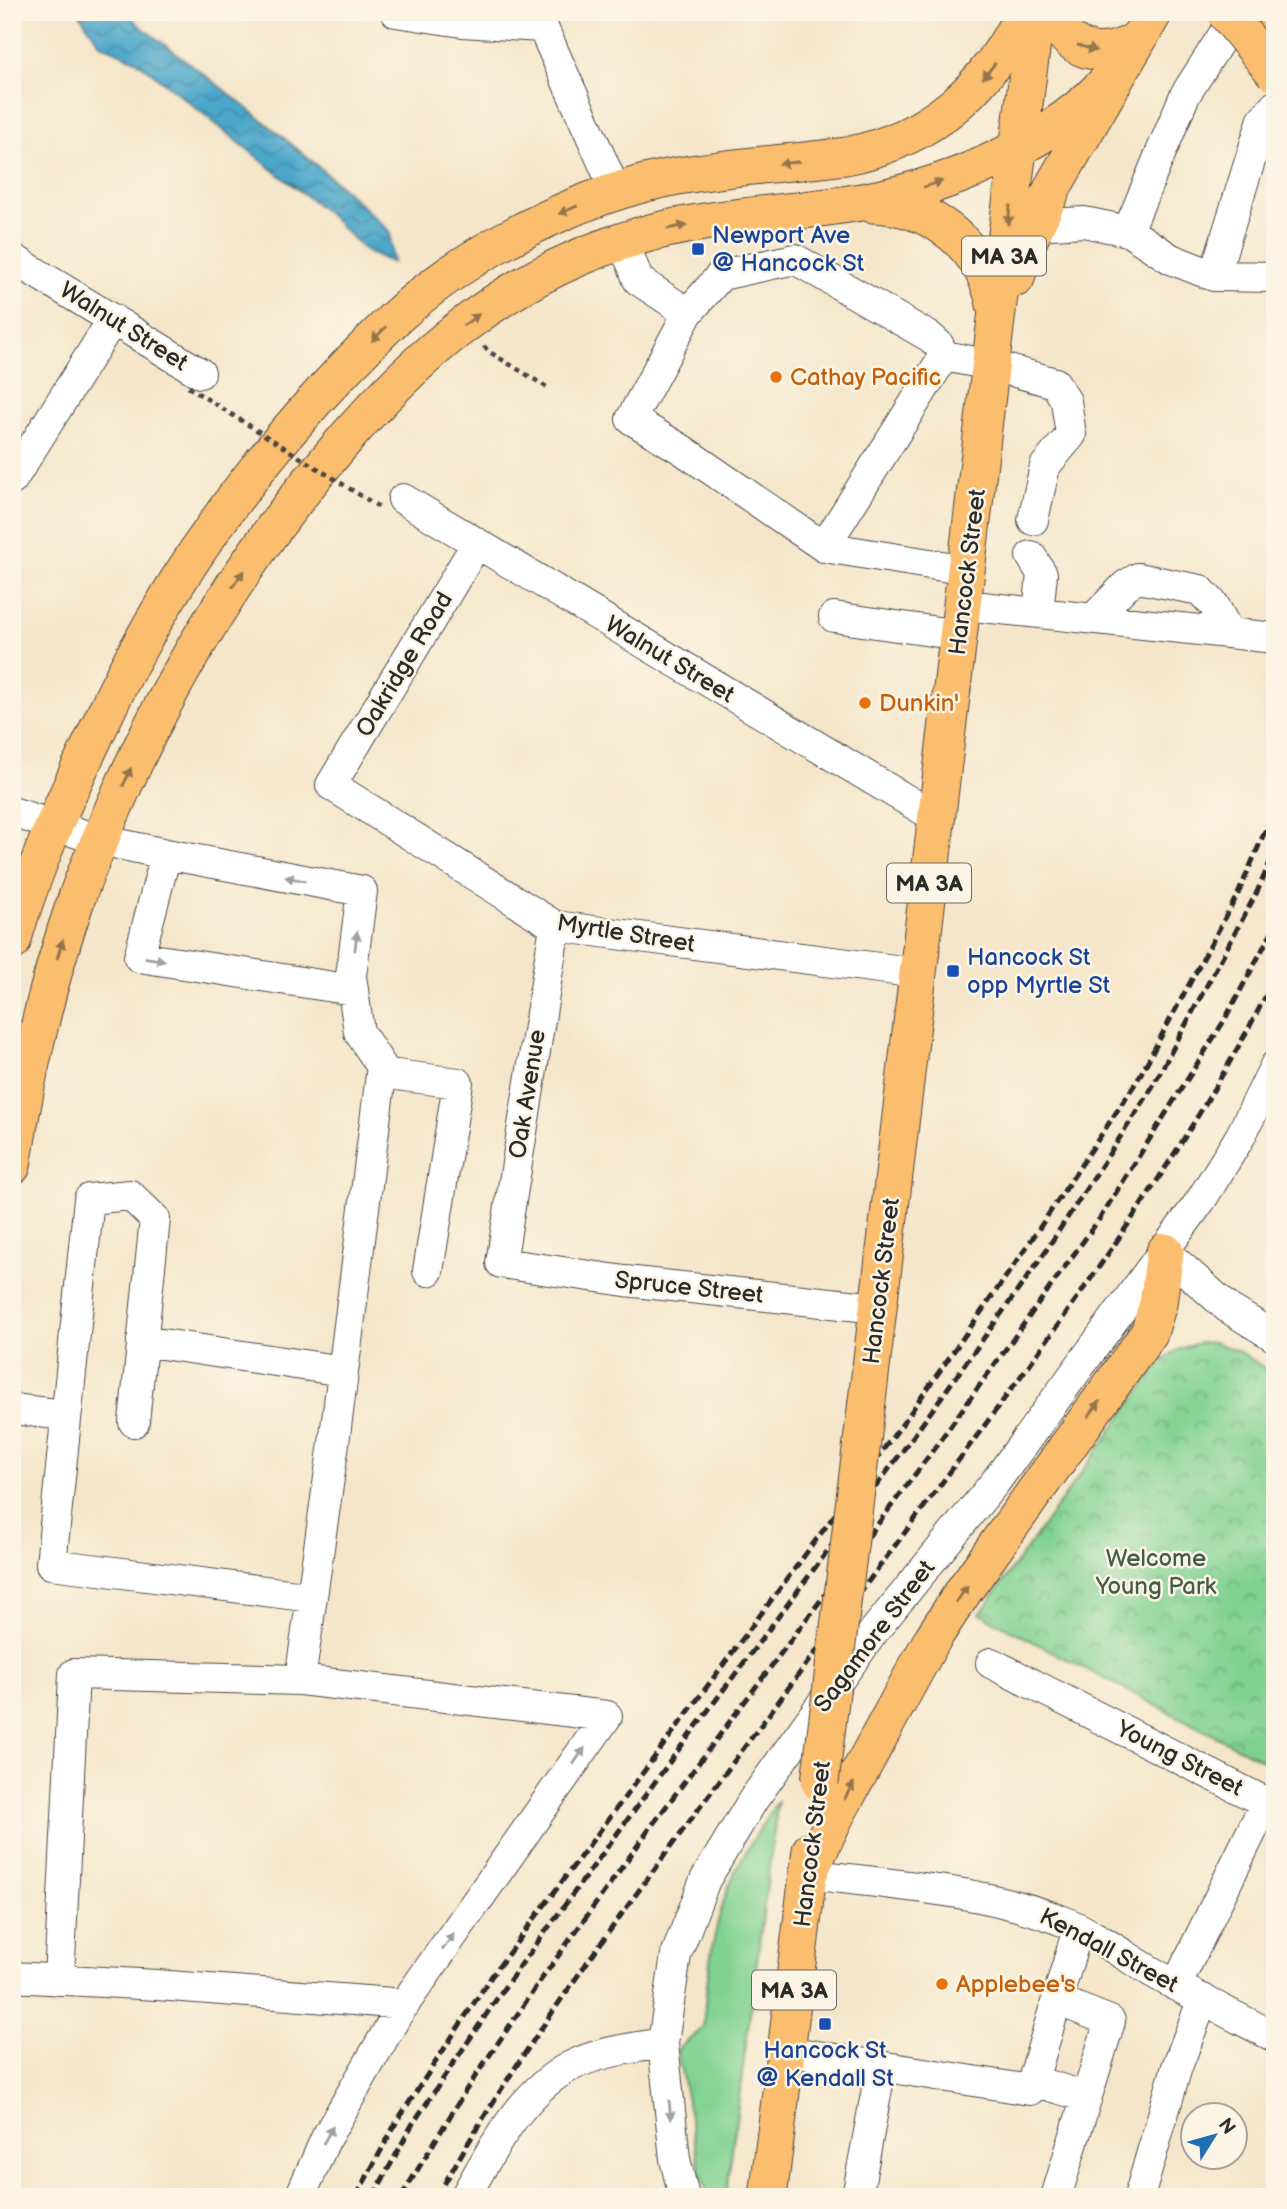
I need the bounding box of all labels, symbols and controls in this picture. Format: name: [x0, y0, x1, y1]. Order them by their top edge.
one-way arrow: [1077, 43, 1098, 54]
one-way arrow: [982, 61, 997, 79]
one-way arrow: [778, 157, 800, 168]
one-way arrow: [922, 178, 943, 188]
one-way arrow: [1003, 204, 1014, 226]
one-way arrow: [558, 205, 579, 216]
place label: Newport Ave @ Hancock St: [712, 221, 865, 278]
one-way arrow: [666, 222, 688, 233]
road number: MA 3A: [962, 236, 1046, 276]
marker: Newport Ave @ Hancock St: [690, 241, 706, 257]
street label: Walnut Street: [54, 276, 194, 378]
one-way arrow: [462, 313, 480, 327]
one-way arrow: [371, 325, 388, 342]
place label: Cathay Pacific: [790, 363, 941, 392]
marker: Cathay Pacific: [768, 369, 784, 385]
street label: Hancock Street: [943, 487, 992, 657]
one-way arrow: [231, 570, 244, 589]
street label: Oakridge Road: [350, 587, 459, 742]
street label: Walnut Street: [600, 610, 740, 710]
place label: Dunkin': [879, 689, 959, 718]
marker: Dunkin': [857, 695, 873, 711]
one-way arrow: [122, 767, 133, 788]
road number: MA 3A: [887, 863, 971, 902]
one-way arrow: [284, 873, 306, 884]
street label: Myrtle Street: [555, 908, 698, 959]
one-way arrow: [350, 930, 361, 952]
one-way arrow: [56, 938, 66, 959]
place label: Hancock St opp Myrtle St: [967, 943, 1111, 1000]
one-way arrow: [144, 954, 166, 965]
marker: Hancock St opp Myrtle St: [945, 963, 961, 979]
street label: Oak Avenue: [503, 1027, 552, 1161]
street label: Hancock Street: [857, 1196, 906, 1366]
street label: Spruce Street: [613, 1265, 765, 1310]
one-way arrow: [1087, 1400, 1101, 1418]
park label: Welcome Young Park: [1095, 1544, 1217, 1601]
street label: Sagamore Street: [808, 1554, 942, 1718]
one-way arrow: [955, 1585, 969, 1603]
street label: Young Street: [1111, 1714, 1248, 1803]
one-way arrow: [572, 1747, 586, 1765]
street label: Hancock Street: [788, 1759, 837, 1929]
one-way arrow: [843, 1782, 855, 1801]
street label: Kendall Street: [1034, 1902, 1184, 1999]
one-way arrow: [441, 1933, 455, 1951]
road number: MA 3A: [752, 1970, 836, 2010]
place label: Applebee's: [956, 1970, 1076, 1999]
marker: Applebee's: [934, 1976, 950, 1992]
marker: Hancock St @ Kendall St: [817, 2016, 833, 2032]
place label: Hancock St @ Kendall St: [756, 2036, 894, 2093]
one-way arrow: [665, 2100, 676, 2122]
north arrow: [1178, 2100, 1248, 2170]
text: N: [1213, 2114, 1240, 2139]
one-way arrow: [322, 2125, 334, 2144]

